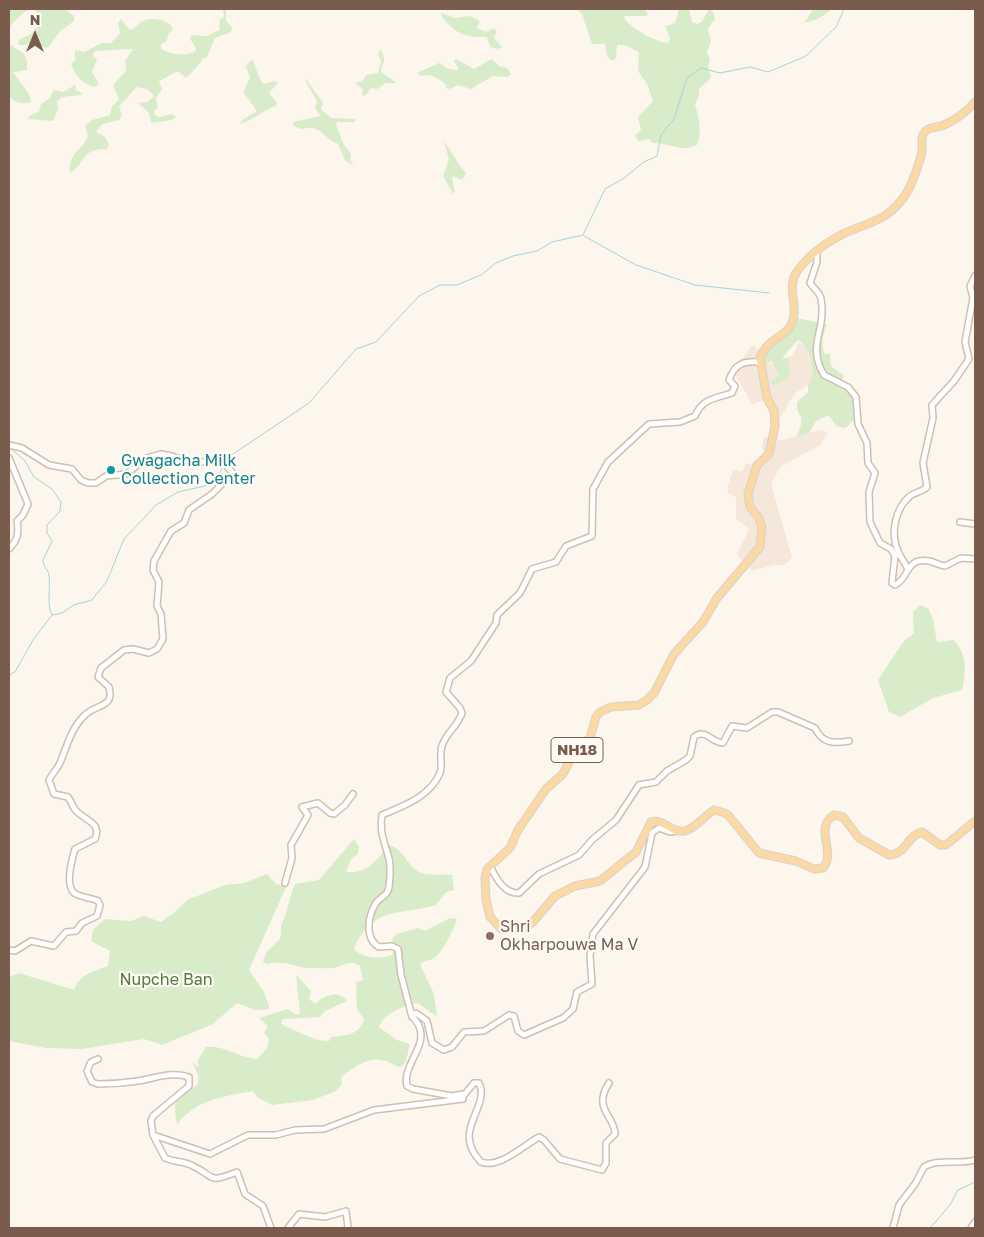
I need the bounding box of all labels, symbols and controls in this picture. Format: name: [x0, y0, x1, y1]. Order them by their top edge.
north arrow: [10, 10, 60, 60]
text: N: [30, 11, 40, 28]
place label: Gwagacha Milk Collection Center: [121, 451, 255, 489]
marker: Gwagacha Milk Collection Center: [105, 464, 117, 476]
road number: NH18: [551, 738, 603, 762]
place label: Shri Okharpouwa Ma V: [500, 917, 638, 955]
marker: Shri Okharpouwa Ma V: [484, 930, 496, 942]
park label: Nupche Ban: [119, 970, 213, 990]

